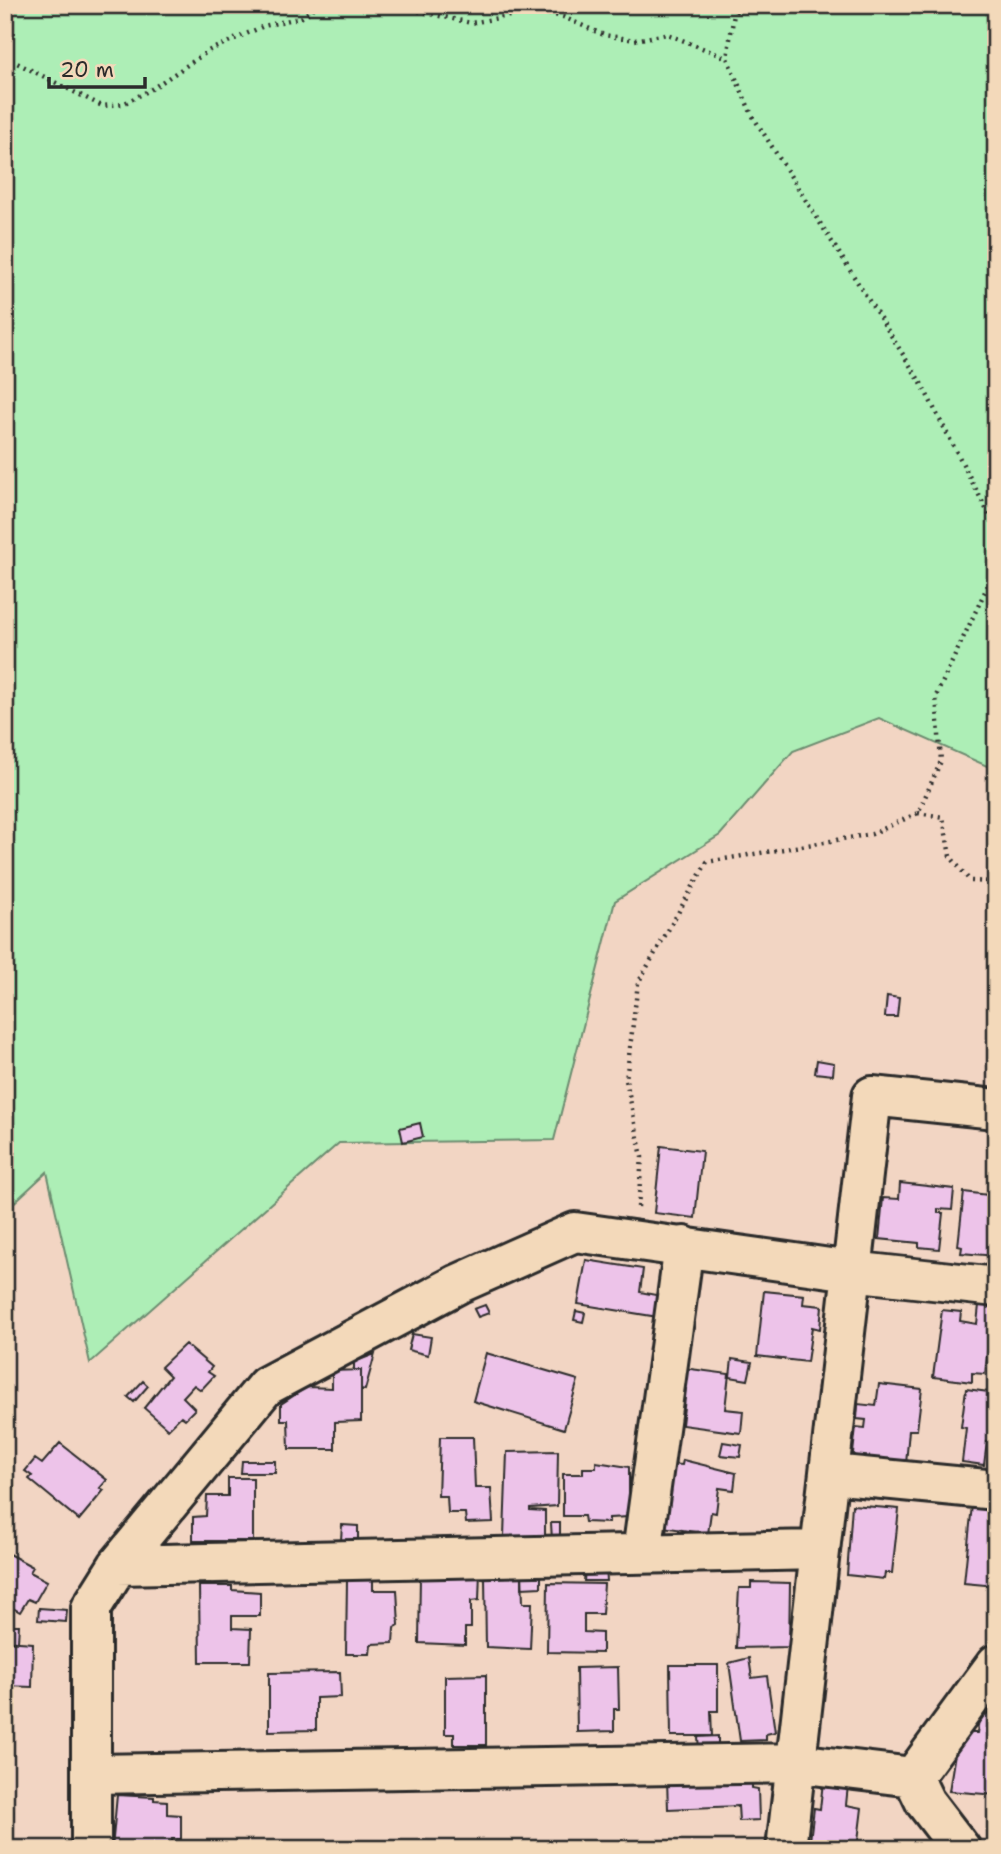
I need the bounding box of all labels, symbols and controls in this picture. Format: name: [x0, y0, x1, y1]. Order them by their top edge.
scale bar: [49, 46, 145, 90]
text: 20 m: [60, 56, 114, 84]

